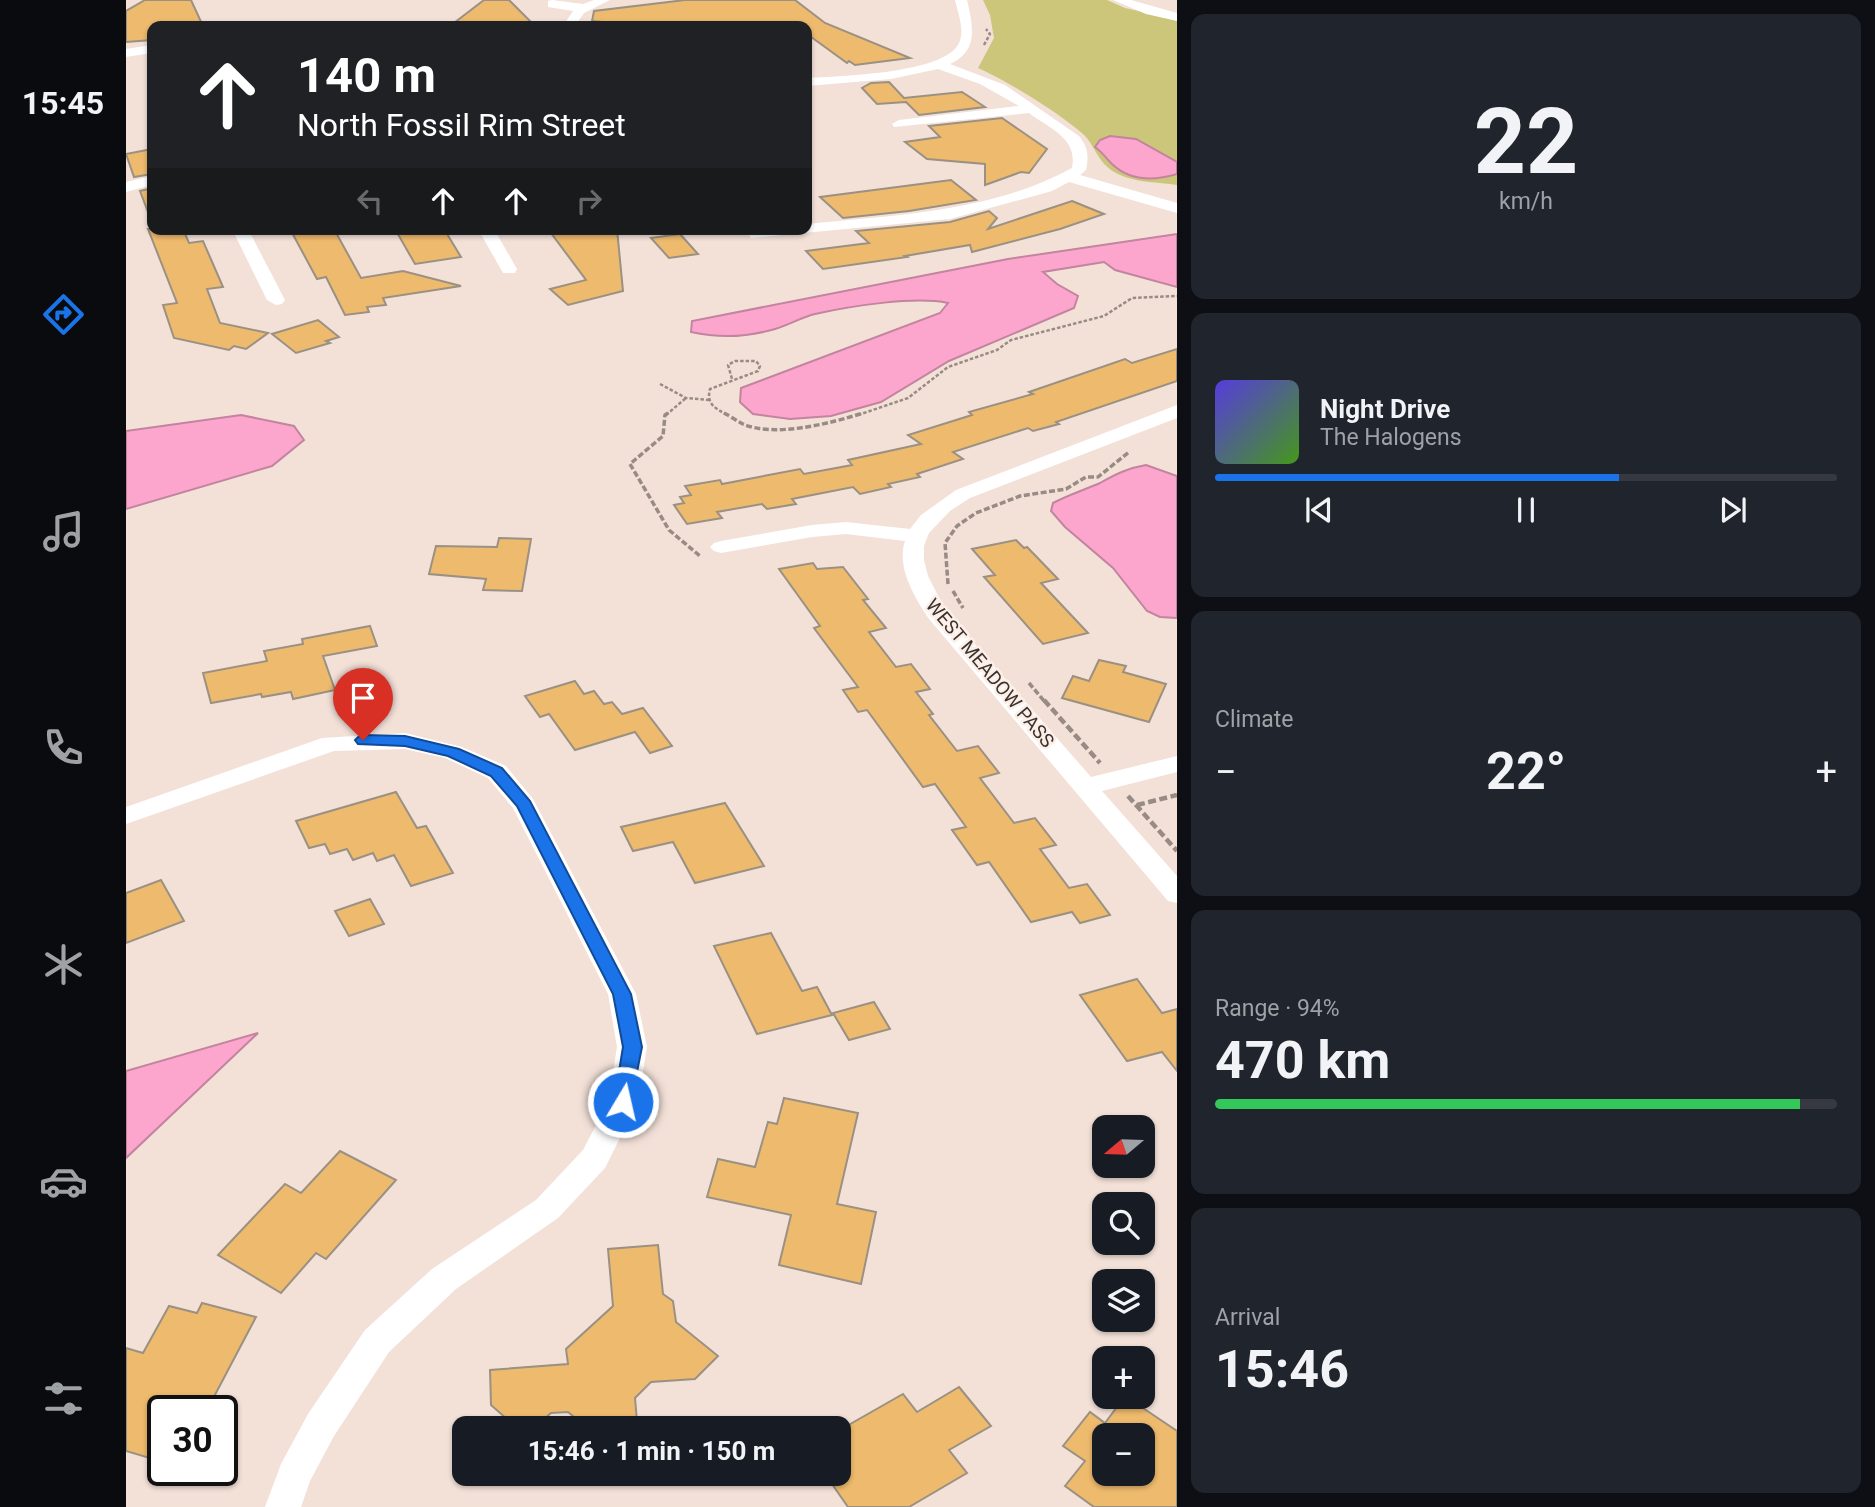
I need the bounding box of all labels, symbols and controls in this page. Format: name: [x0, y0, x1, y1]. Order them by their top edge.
text: 140 m: [297, 47, 436, 104]
icon: ahead: [182, 49, 273, 140]
text: 15:45: [22, 84, 104, 122]
text: 22: [1474, 89, 1578, 195]
text: North Fossil Rim Street: [297, 106, 626, 144]
icon: left: [351, 182, 389, 220]
icon: ahead: [424, 182, 462, 220]
icon: ahead: [497, 182, 535, 220]
icon: right: [570, 182, 608, 220]
text: km/h: [1499, 188, 1553, 215]
icon: directions: [39, 290, 88, 339]
text: Night Drive: [1320, 394, 1450, 424]
text: The Halogens: [1320, 424, 1462, 451]
icon: previous: [1300, 491, 1338, 529]
icon: pause: [1507, 491, 1545, 529]
icon: next: [1714, 491, 1752, 529]
icon: music: [39, 507, 88, 556]
street label: WEST MEADOW PASS: [921, 594, 1059, 752]
pin: [333, 668, 393, 740]
icon: arrive: [344, 679, 382, 717]
text: Climate: [1215, 706, 1294, 733]
icon: phone: [39, 723, 88, 772]
text: 22°: [1486, 741, 1566, 802]
text: −: [1215, 750, 1237, 794]
text: +: [1815, 750, 1837, 794]
icon: climate: [39, 940, 88, 989]
text: Range · 94%: [1215, 995, 1340, 1022]
text: 470 km: [1215, 1030, 1390, 1091]
position arrow: [586, 1065, 660, 1139]
north arrow: [1092, 1115, 1155, 1178]
map controls: [1092, 1115, 1155, 1486]
icon: car: [39, 1157, 88, 1206]
button: search: [1092, 1192, 1155, 1255]
button: layers: [1092, 1269, 1155, 1332]
text: Arrival: [1215, 1304, 1280, 1331]
text: 15:46: [1215, 1339, 1349, 1400]
button: +: [1092, 1346, 1155, 1409]
icon: filters: [39, 1374, 88, 1423]
speed limit sign: 30: [147, 1395, 238, 1486]
button: −: [1092, 1423, 1155, 1486]
text: 15:46 · 1 min · 150 m: [528, 1436, 775, 1466]

